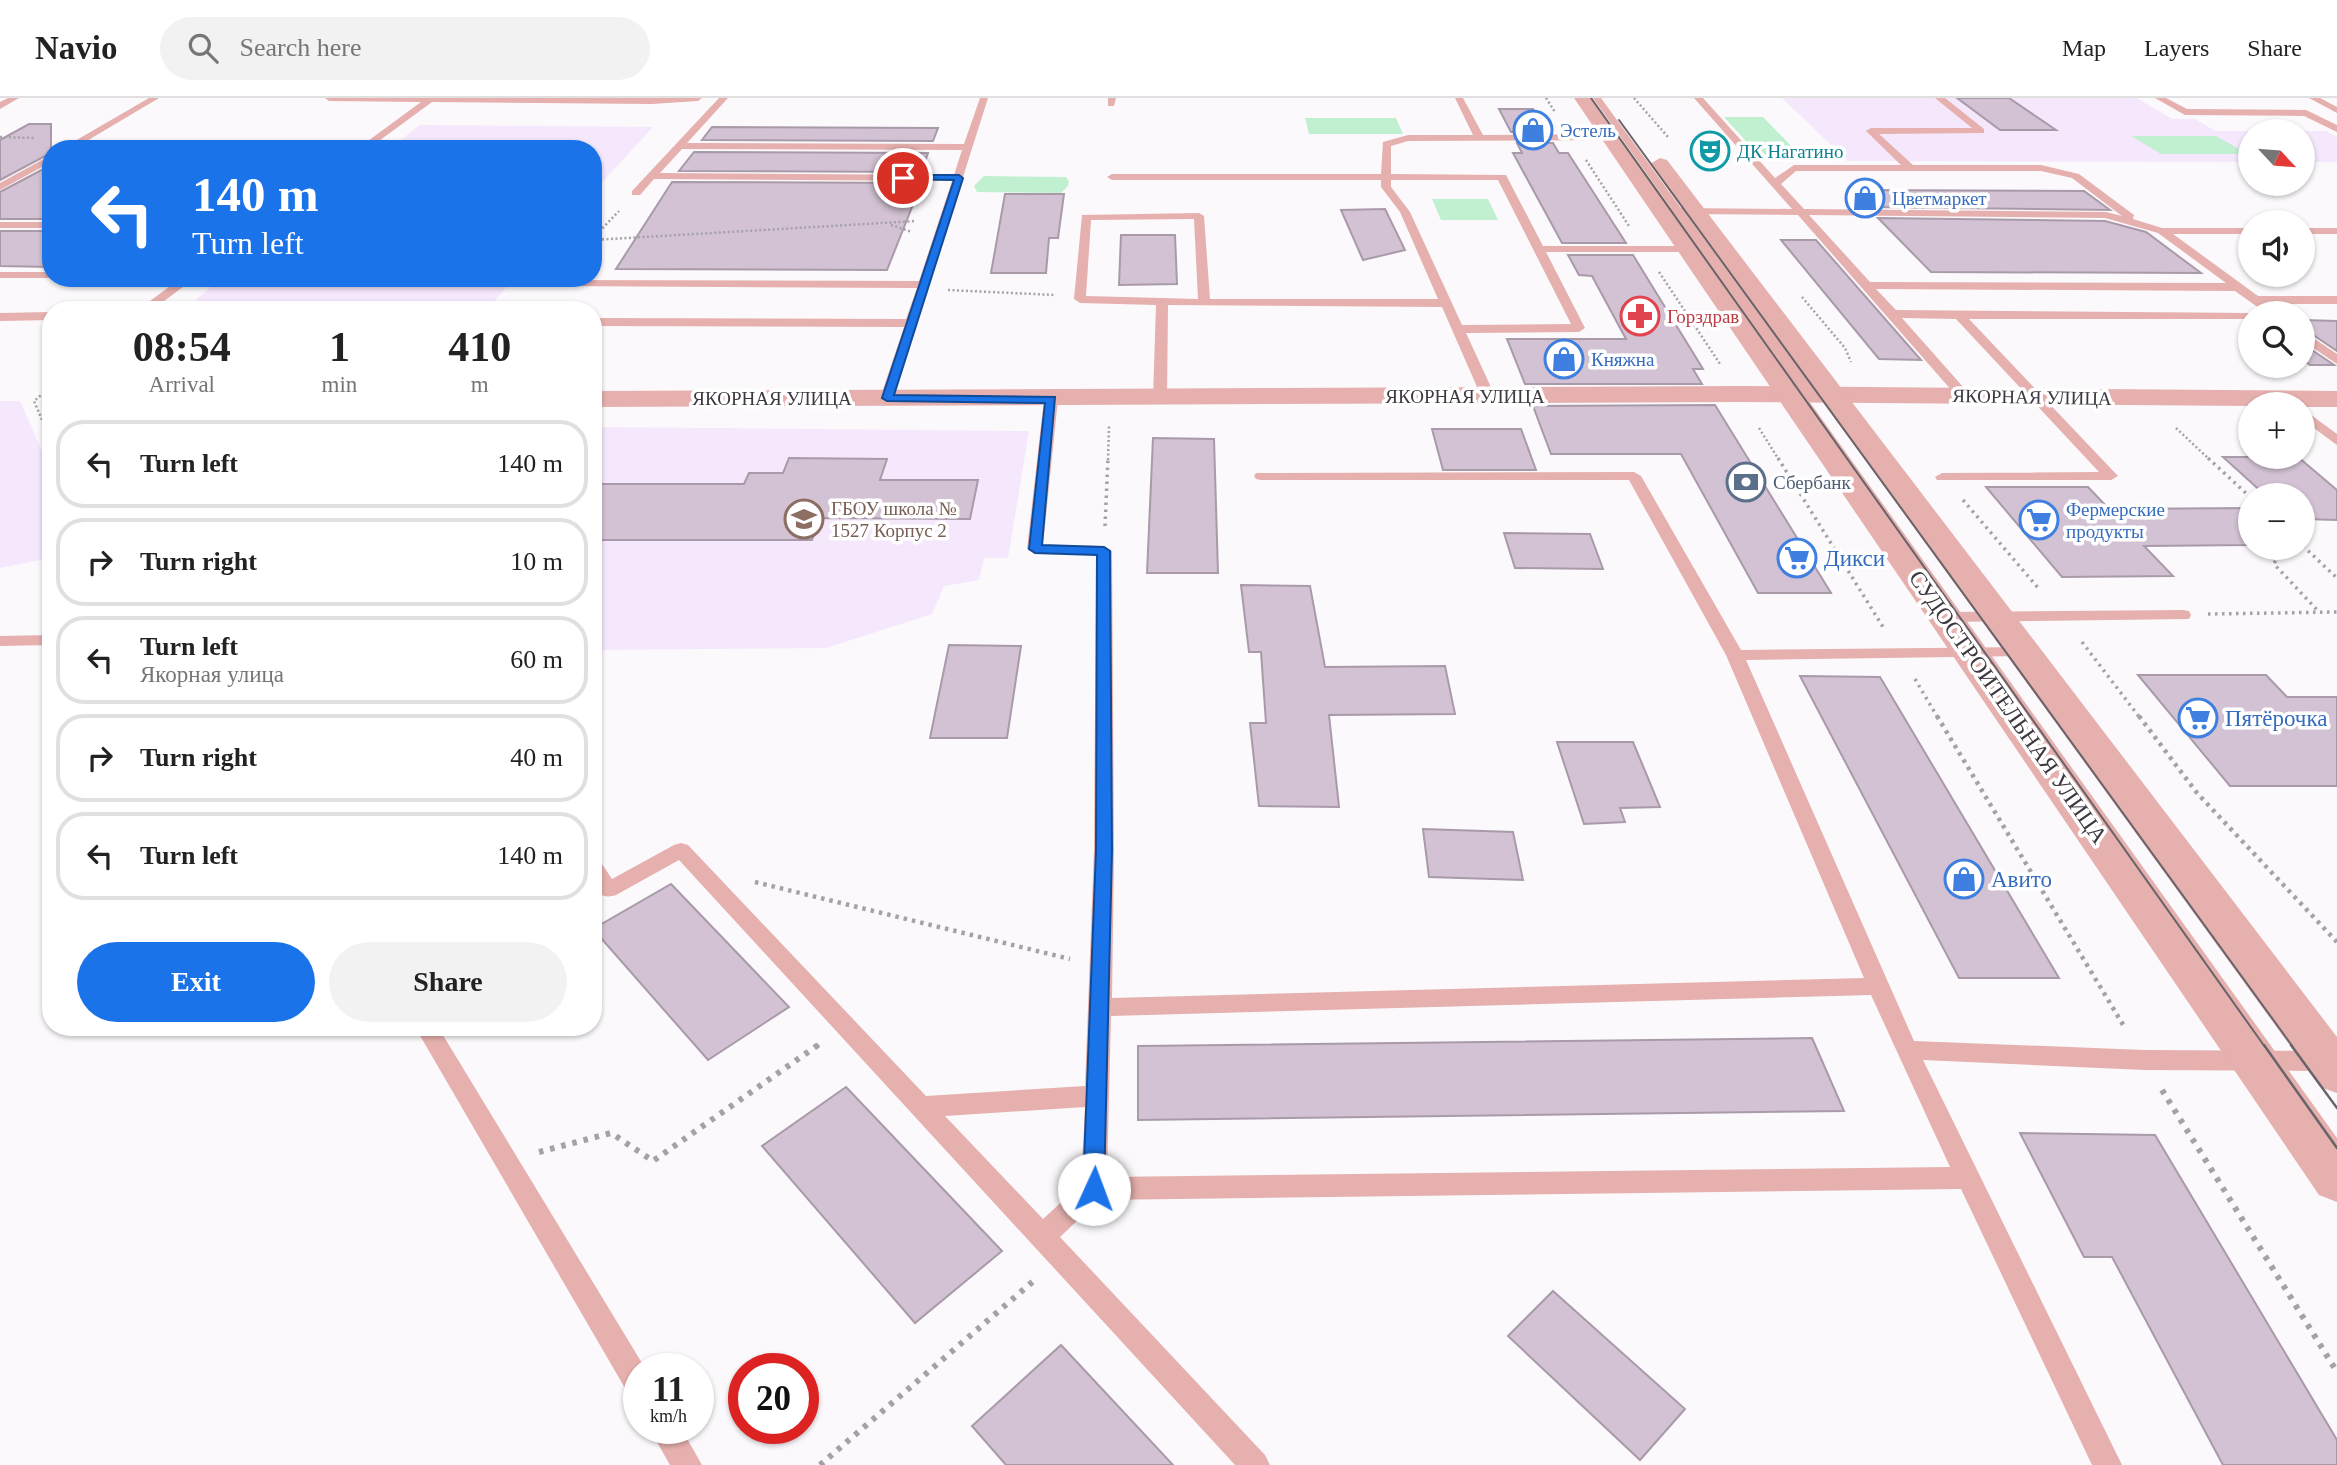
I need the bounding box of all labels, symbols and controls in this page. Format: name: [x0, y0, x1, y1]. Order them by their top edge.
search box: [160, 17, 650, 80]
icon: search: [184, 29, 222, 67]
text: Navio: [35, 30, 118, 66]
text: Search here: [240, 33, 361, 62]
text: Map: [2062, 35, 2106, 61]
text: Layers: [2144, 35, 2209, 61]
text: Share: [2247, 35, 2302, 61]
shop icon: Эстель: [1512, 109, 1554, 151]
north arrow: [2238, 119, 2315, 196]
map controls: [2238, 119, 2315, 560]
place label: Эстель: [1560, 120, 1616, 141]
theatre icon: ДК Нагатино: [1689, 130, 1731, 172]
place label: ДК Нагатино: [1737, 141, 1843, 162]
pin: [873, 148, 933, 208]
icon: arrive: [884, 159, 922, 197]
text: 140 m: [192, 167, 319, 222]
icon: left: [77, 168, 168, 259]
shop icon: Цветмаркет: [1844, 177, 1886, 219]
place label: Цветмаркет: [1892, 188, 1987, 209]
button: sound: [2238, 210, 2315, 287]
text: Turn left: [192, 225, 304, 261]
pharmacy icon: Горздрав: [1619, 295, 1661, 337]
button: search: [2238, 301, 2315, 378]
place label: Горздрав: [1667, 306, 1739, 327]
text: 08:54: [133, 324, 231, 370]
text: 1: [329, 324, 350, 370]
text: 410: [448, 324, 511, 370]
shop icon: Княжна: [1543, 338, 1585, 380]
place label: Княжна: [1591, 349, 1655, 370]
text: Arrival: [149, 372, 215, 397]
text: min: [322, 372, 357, 397]
text: m: [471, 372, 489, 397]
street label: ЯКОРНАЯ УЛИЦА: [1952, 385, 2112, 409]
street label: ЯКОРНАЯ УЛИЦА: [1385, 386, 1545, 407]
street label: ЯКОРНАЯ УЛИЦА: [692, 388, 852, 409]
button: +: [2238, 392, 2315, 469]
icon: left: [81, 445, 119, 483]
text: Turn left: [140, 449, 238, 478]
text: 140 m: [497, 449, 563, 478]
bank icon: Сбербанк: [1725, 461, 1767, 503]
place label: Сбербанк: [1773, 472, 1852, 493]
button: −: [2238, 483, 2315, 560]
school or university icon: ГБОУ школа № 1527 Корпус 2: [783, 498, 825, 540]
place label: ГБОУ школа № 1527 Корпус 2: [831, 498, 957, 541]
supermarket icon: Фермерские продукты: [2018, 499, 2060, 541]
place label: Фермерские продукты: [2066, 499, 2165, 542]
supermarket icon: Дикси: [1776, 537, 1818, 579]
icon: right: [81, 543, 119, 581]
place label: Дикси: [1824, 546, 1885, 571]
text: Turn right: [140, 547, 257, 576]
text: 10 m: [510, 547, 563, 576]
street label: СУДОСТРОИТЕЛЬНАЯ УЛИЦА: [1904, 566, 2112, 849]
text: Turn left: [140, 632, 238, 661]
icon: left: [81, 641, 119, 679]
text: 60 m: [510, 645, 563, 674]
text: Якорная улица: [140, 662, 284, 687]
supermarket icon: Пятёрочка: [2177, 697, 2219, 739]
place label: Пятёрочка: [2225, 706, 2327, 731]
icon: right: [81, 739, 119, 777]
text: Turn right: [140, 743, 257, 772]
text: 40 m: [510, 743, 563, 772]
icon: left: [81, 837, 119, 875]
text: Turn left: [140, 841, 238, 870]
text: 140 m: [497, 841, 563, 870]
shop icon: Авито: [1943, 858, 1985, 900]
place label: Авито: [1991, 867, 2052, 892]
button: Exit: [77, 942, 315, 1022]
button: Share: [329, 942, 567, 1022]
position arrow: [1057, 1152, 1131, 1226]
speed limit sign: 20: [728, 1353, 819, 1444]
text: 11: [652, 1370, 685, 1409]
text: km/h: [650, 1406, 687, 1426]

